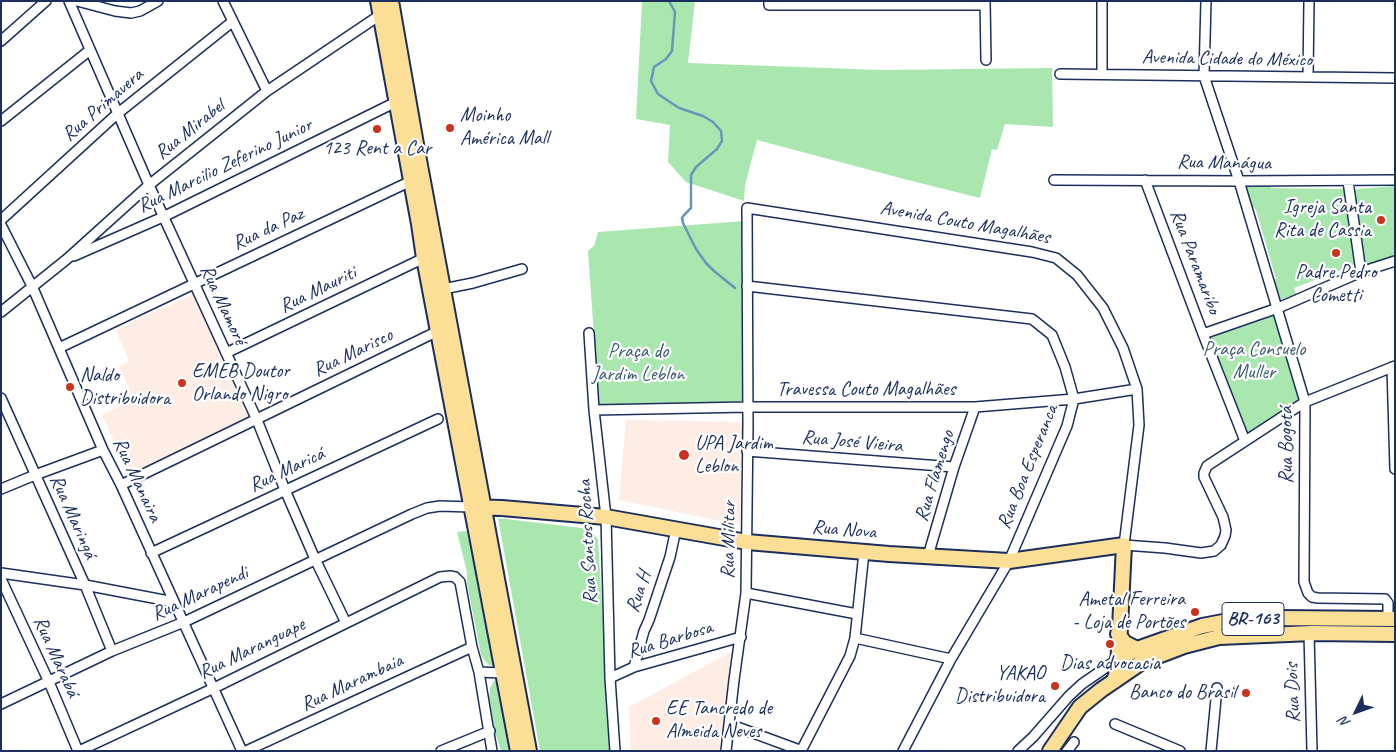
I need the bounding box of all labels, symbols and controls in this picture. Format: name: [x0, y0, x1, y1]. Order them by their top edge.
street label: Avenida Cidade do México: [1142, 46, 1312, 72]
street label: Rua Primavera: [57, 63, 149, 147]
street label: Rua Mirabel: [150, 95, 230, 165]
place label: Moinho América Mall: [460, 104, 549, 151]
street label: Rua Marcilio Zeferino Junior: [134, 113, 316, 219]
marker: Moinho América Mall: [444, 122, 456, 134]
marker: 123 Rent a Car: [371, 123, 383, 135]
place label: 123 Rent a Car: [323, 137, 431, 161]
street label: Rua Manágua: [1177, 150, 1271, 176]
street label: Avenida Couto Magalhães: [878, 196, 1052, 250]
place label: Igreja Santa Rita de Cassia: [1274, 196, 1371, 243]
street label: Rua da Paz: [229, 202, 307, 256]
street label: Rua Paramaribo: [1164, 206, 1226, 318]
marker: Igreja Santa Rita de Cassia: [1375, 214, 1387, 226]
marker: Padre Pedro Cometti: [1330, 247, 1342, 259]
street label: Rua Mamoré: [194, 261, 252, 349]
street label: Rua Mauriti: [276, 261, 360, 319]
place label: Padre Pedro Cometti: [1295, 261, 1377, 308]
street label: Rua Marisco: [309, 323, 397, 383]
park label: Praça Consuelo Muller: [1203, 338, 1305, 385]
park label: Praça do Jardim Leblon: [592, 340, 684, 387]
place label: EMEB Doutor Orlando Nigro: [192, 360, 290, 407]
place label: Naldo Distribuidora: [80, 364, 170, 411]
marker: EMEB Doutor Orlando Nigro: [176, 377, 188, 389]
street label: Travessa Couto Magalhães: [777, 378, 955, 402]
marker: Naldo Distribuidora: [64, 381, 76, 393]
street label: Rua Boa Esperanca: [992, 401, 1064, 533]
street label: Rua Bogotá: [1275, 406, 1299, 484]
street label: Rua José Vieira: [801, 426, 903, 458]
street label: Rua Flamengo: [910, 428, 960, 524]
place label: UPA Jardim Leblon: [695, 432, 773, 479]
street label: Rua Manaira: [107, 434, 167, 526]
street label: Rua Maricá: [246, 442, 328, 498]
marker: UPA Jardim Leblon: [677, 448, 691, 462]
street label: Rua Maringá: [44, 471, 102, 563]
street label: Rua Santos Rocha: [573, 479, 603, 605]
street label: Rua Militar: [716, 501, 742, 579]
street label: Rua Nova: [811, 515, 877, 545]
street label: Rua Marapendi: [148, 561, 252, 627]
street label: Rua H: [621, 568, 657, 616]
place label: Ametal Ferreira - Loja de Portões: [1072, 588, 1185, 635]
road number: BR-163: [1222, 602, 1284, 636]
marker: Ametal Ferreira - Loja de Portões: [1189, 606, 1201, 618]
street label: Rua Marabá: [28, 613, 84, 701]
street label: Rua Maranguape: [195, 613, 309, 685]
street label: Rua Barbosa: [625, 616, 715, 664]
marker: Dias advocacia: [1104, 638, 1116, 650]
street label: Rua Marambaia: [297, 649, 407, 717]
place label: Dias advocacia: [1060, 652, 1160, 676]
place label: YAKAO Distribuidora: [955, 662, 1045, 709]
street label: Rua Dois: [1280, 663, 1306, 723]
marker: YAKAO Distribuidora: [1049, 680, 1061, 692]
place label: Banco do Brasil: [1129, 681, 1236, 705]
marker: Banco do Brasil: [1240, 687, 1252, 699]
north arrow: [1331, 687, 1381, 737]
place label: EE Tancredo de Almeida Neves: [666, 697, 772, 744]
text: N: [1335, 713, 1354, 731]
marker: EE Tancredo de Almeida Neves: [650, 715, 662, 727]

